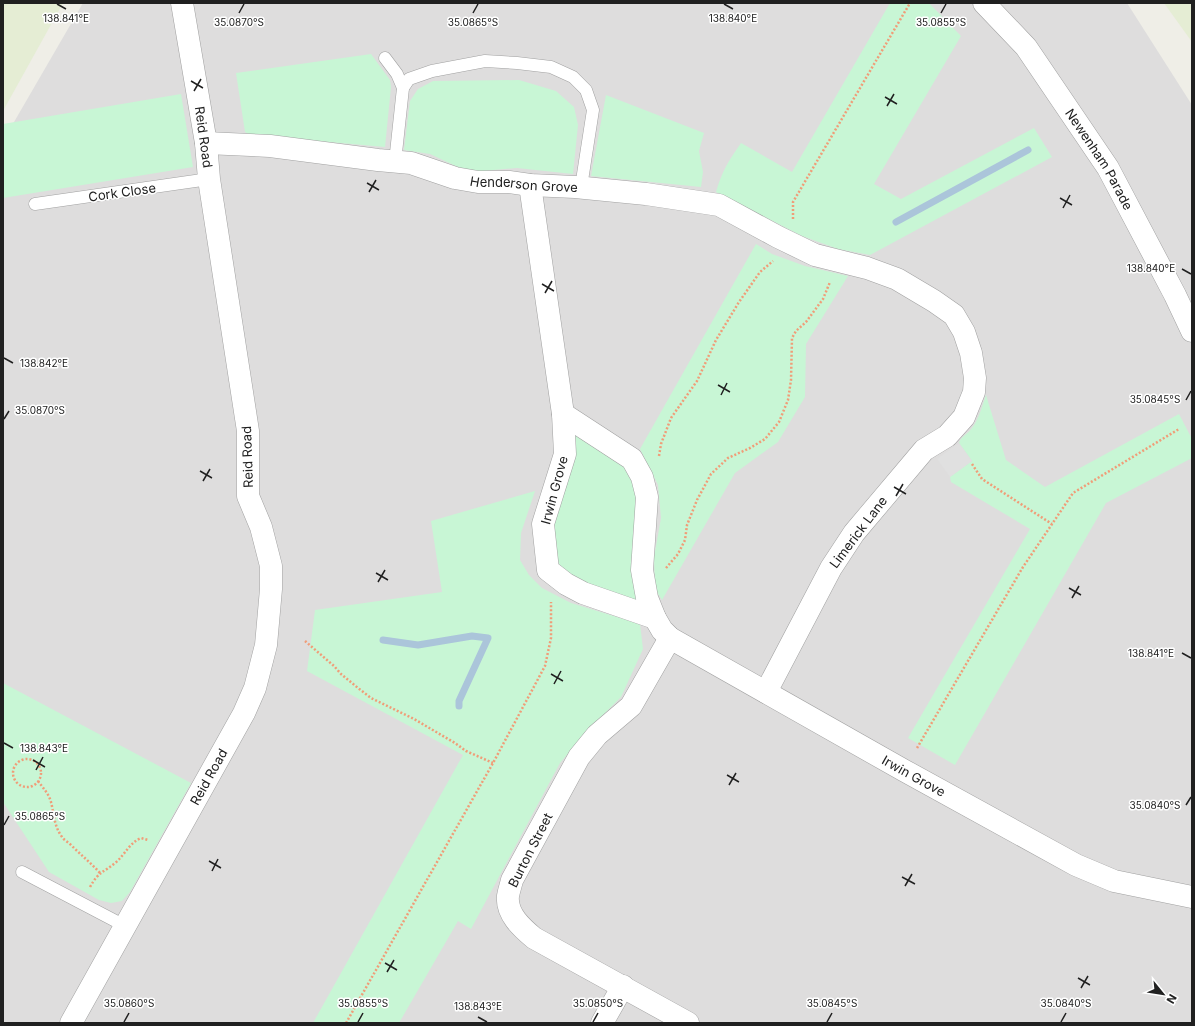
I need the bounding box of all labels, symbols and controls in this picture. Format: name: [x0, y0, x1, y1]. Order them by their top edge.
text: 138.841°E: [43, 12, 89, 24]
text: 138.840°E: [709, 12, 757, 24]
text: 35.0870°S: [214, 16, 264, 28]
text: 35.0865°S: [448, 16, 498, 28]
text: 35.0855°S: [916, 16, 966, 28]
street label: Reid Road: [192, 105, 216, 169]
street label: Newenham Parade: [1062, 105, 1137, 213]
street label: Henderson Grove: [469, 173, 578, 195]
street label: Cork Close: [87, 179, 157, 205]
text: 138.840°E: [1127, 262, 1175, 274]
text: 138.842°E: [20, 357, 68, 369]
text: 35.0845°S: [1130, 393, 1180, 405]
text: 35.0870°S: [15, 404, 65, 416]
street label: Reid Road: [238, 426, 256, 488]
street label: Irwin Grove: [537, 454, 571, 526]
street label: Limerick Lane: [826, 493, 890, 571]
text: 138.841°E: [1128, 647, 1174, 659]
text: 138.843°E: [20, 742, 68, 754]
street label: Reid Road: [186, 746, 231, 808]
street label: Irwin Grove: [879, 752, 948, 800]
text: 35.0840°S: [1130, 799, 1180, 811]
text: 35.0865°S: [15, 810, 65, 822]
street label: Burton Street: [504, 810, 556, 890]
north arrow: [1143, 974, 1183, 1014]
text: N: [1164, 992, 1180, 1006]
text: 35.0860°S: [104, 997, 154, 1009]
text: 35.0855°S: [338, 997, 388, 1009]
text: 35.0850°S: [573, 997, 623, 1009]
text: 35.0845°S: [807, 997, 857, 1009]
text: 35.0840°S: [1041, 997, 1091, 1009]
text: 138.843°E: [454, 1000, 502, 1012]

